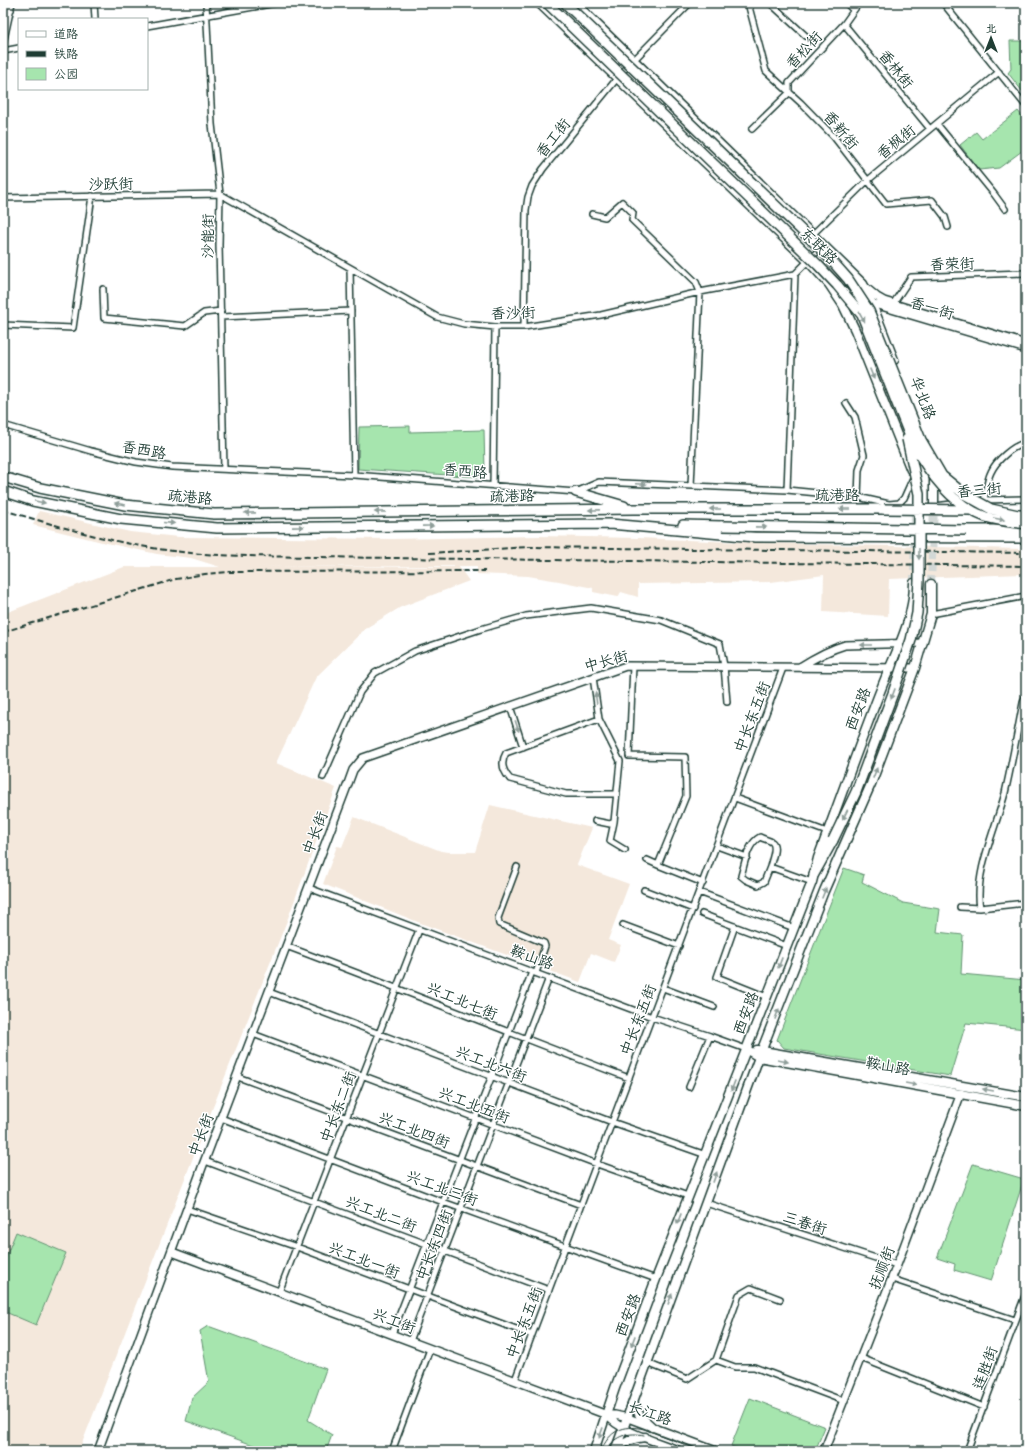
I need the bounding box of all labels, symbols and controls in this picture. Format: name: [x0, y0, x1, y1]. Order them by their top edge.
legend: [18, 18, 148, 90]
north arrow: [971, 18, 1011, 58]
text: 北: [986, 24, 997, 36]
text: 道路: [54, 28, 78, 43]
street label: 香松街: [784, 29, 827, 74]
street label: 香林街: [873, 47, 916, 93]
text: 铁路: [54, 48, 78, 63]
text: 公园: [54, 68, 78, 83]
street label: 香新街: [818, 108, 861, 154]
street label: 香工街: [533, 116, 576, 162]
street label: 香枫街: [874, 122, 920, 165]
street label: 沙跃街: [88, 177, 134, 195]
street label: 沙能街: [200, 213, 219, 259]
street label: 东联路: [795, 225, 840, 270]
street label: 香荣街: [929, 256, 975, 276]
street label: 香一街: [907, 295, 956, 325]
street label: 香沙街: [490, 305, 536, 325]
one-way arrow: [858, 311, 865, 323]
one-way arrow: [869, 369, 875, 380]
street label: 华北路: [905, 374, 938, 423]
street label: 香西路: [120, 439, 167, 465]
street label: 香西路: [442, 462, 488, 484]
one-way arrow: [635, 481, 648, 487]
street label: 香三街: [956, 481, 1002, 503]
street label: 疏港路: [167, 488, 213, 510]
street label: 疏港路: [814, 488, 860, 506]
street label: 疏港路: [489, 489, 535, 507]
one-way arrow: [34, 500, 47, 506]
one-way arrow: [114, 500, 126, 506]
one-way arrow: [588, 506, 600, 513]
one-way arrow: [708, 506, 721, 512]
one-way arrow: [838, 506, 851, 512]
one-way arrow: [373, 509, 386, 515]
one-way arrow: [243, 510, 256, 516]
one-way arrow: [993, 516, 1006, 522]
one-way arrow: [163, 520, 175, 526]
one-way arrow: [422, 523, 435, 529]
one-way arrow: [292, 524, 305, 530]
one-way arrow: [755, 524, 768, 530]
one-way arrow: [916, 548, 922, 561]
one-way arrow: [859, 642, 872, 648]
street label: 中长街: [582, 648, 631, 677]
street label: 中长东五街: [732, 679, 776, 756]
street label: 西安路: [843, 685, 876, 734]
one-way arrow: [889, 688, 895, 700]
one-way arrow: [593, 692, 599, 704]
one-way arrow: [514, 721, 520, 733]
one-way arrow: [873, 767, 879, 779]
street label: 中长街: [300, 809, 333, 858]
one-way arrow: [842, 809, 848, 820]
one-way arrow: [821, 886, 827, 898]
street label: 鞍山路: [507, 942, 556, 975]
one-way arrow: [777, 957, 783, 969]
street label: 兴工北七街: [423, 980, 499, 1025]
street label: 中长东五街: [618, 982, 662, 1059]
street label: 西安路: [731, 989, 764, 1038]
one-way arrow: [774, 1007, 780, 1019]
street label: 兴工北六街: [452, 1044, 529, 1088]
street label: 鞍山路: [864, 1054, 912, 1081]
one-way arrow: [777, 1058, 789, 1064]
street label: 中长东二街: [318, 1069, 362, 1146]
one-way arrow: [729, 1080, 735, 1092]
one-way arrow: [904, 1081, 917, 1087]
street label: 兴工北五街: [435, 1085, 512, 1129]
one-way arrow: [982, 1087, 994, 1093]
street label: 兴工北四街: [375, 1110, 452, 1154]
street label: 中长街: [186, 1111, 219, 1160]
street label: 兴工北三街: [403, 1169, 480, 1211]
one-way arrow: [713, 1171, 719, 1183]
street label: 兴工北二街: [342, 1194, 419, 1238]
street label: 中长东四街: [414, 1207, 458, 1284]
street label: 三春街: [780, 1209, 829, 1240]
one-way arrow: [676, 1214, 682, 1226]
street label: 兴工北一街: [325, 1240, 402, 1284]
street label: 抚顺街: [867, 1244, 900, 1293]
street label: 中长东五街: [504, 1285, 548, 1362]
street label: 西安路: [613, 1291, 646, 1340]
one-way arrow: [668, 1293, 674, 1305]
street label: 兴工街: [369, 1306, 418, 1339]
one-way arrow: [630, 1335, 636, 1347]
street label: 连胜街: [971, 1344, 1003, 1393]
street label: 长江路: [625, 1399, 674, 1431]
one-way arrow: [597, 1427, 603, 1439]

